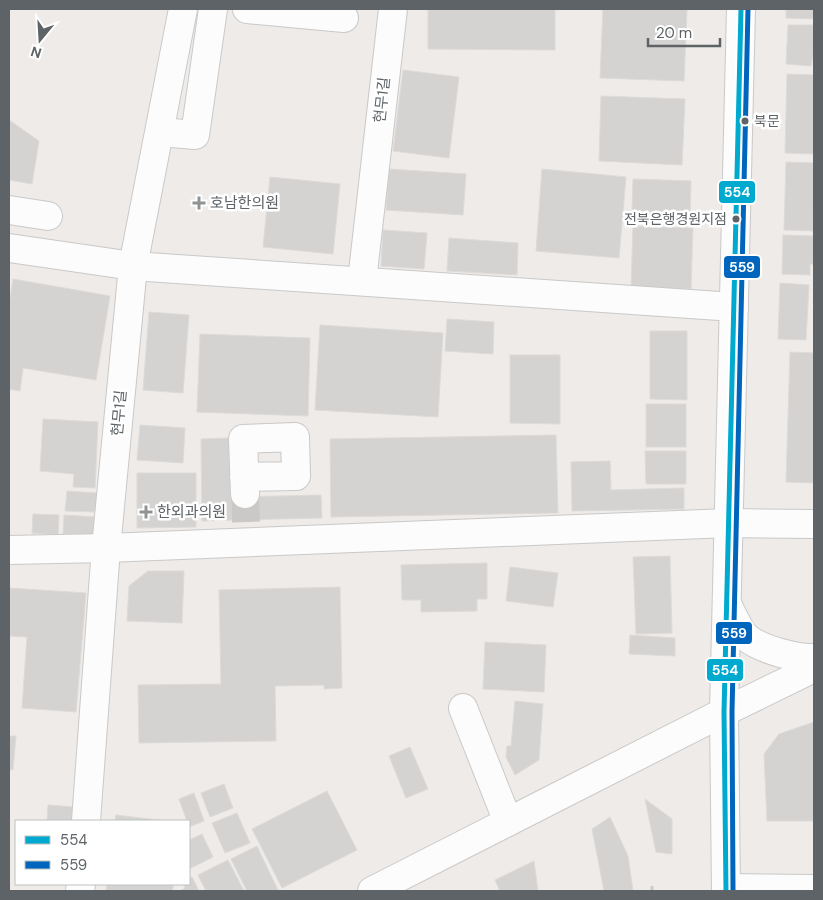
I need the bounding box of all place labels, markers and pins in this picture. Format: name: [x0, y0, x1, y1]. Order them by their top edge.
place label: 북문: [754, 112, 780, 130]
marker: 북문: [740, 116, 750, 126]
place label: 호남한의원: [210, 193, 279, 213]
marker: 호남한의원: [192, 196, 206, 210]
place label: 전북은행경원지점: [624, 210, 727, 228]
marker: 전북은행경원지점: [731, 214, 741, 224]
place label: 한외과의원: [157, 502, 226, 522]
marker: 한외과의원: [139, 505, 153, 519]

